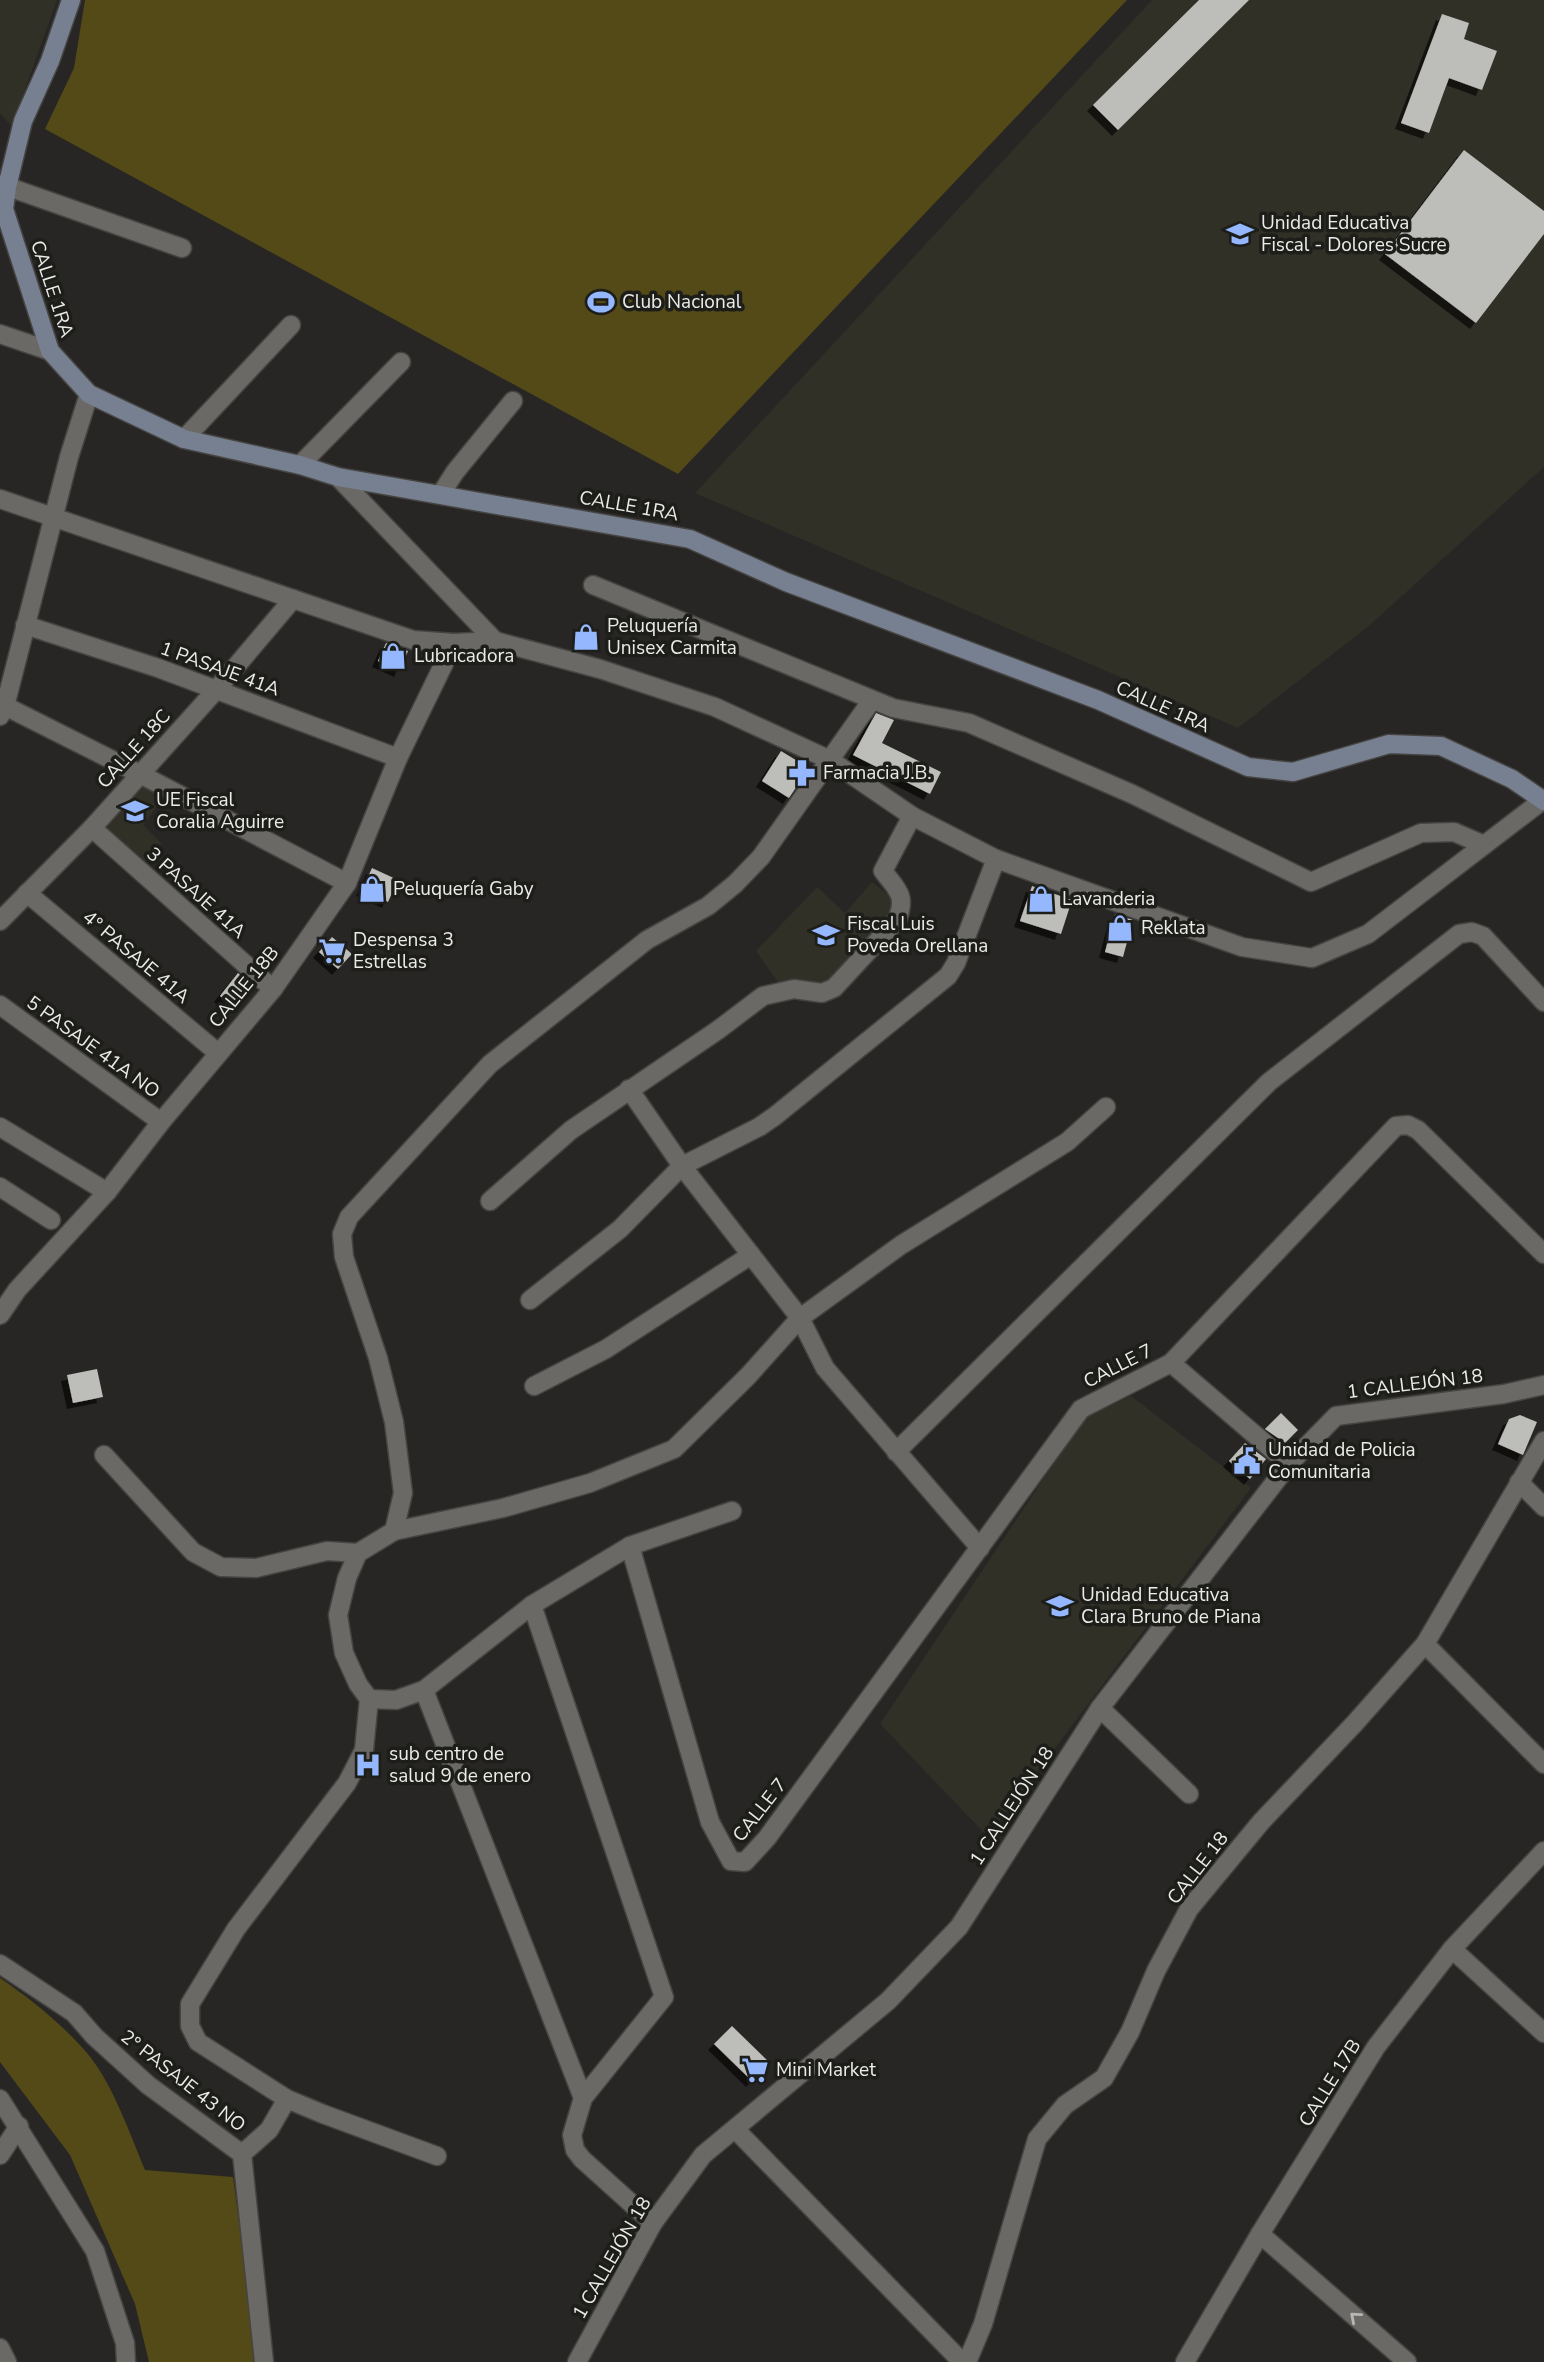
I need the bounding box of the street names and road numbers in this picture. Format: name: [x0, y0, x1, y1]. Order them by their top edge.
street label: CALLE 1RA: [24, 237, 80, 341]
street label: CALLE 1RA: [577, 484, 681, 528]
street label: 1 PASAJE 41A: [157, 635, 283, 703]
street label: CALLE 1RA: [1112, 675, 1214, 739]
street label: CALLE 18C: [91, 704, 177, 794]
street label: 3 PASAJE 41A: [141, 841, 251, 945]
street label: 4° PASAJE 41A: [77, 904, 195, 1010]
street label: CALLE 18B: [203, 941, 285, 1033]
street label: 5 PASAJE 41A NO: [21, 990, 165, 1104]
street label: CALLE 7: [1079, 1338, 1157, 1394]
street label: 1 CALLEJÓN 18: [1346, 1363, 1484, 1405]
street label: 1 CALLEJÓN 18: [964, 1742, 1060, 1870]
street label: CALLE 7: [727, 1773, 793, 1847]
street label: CALLE 18: [1161, 1826, 1235, 1910]
street label: 2° PASAJE 43 NO: [115, 2024, 251, 2138]
street label: CALLE 17B: [1293, 2034, 1367, 2132]
street label: 1 CALLEJÓN 18: [567, 2192, 657, 2324]

